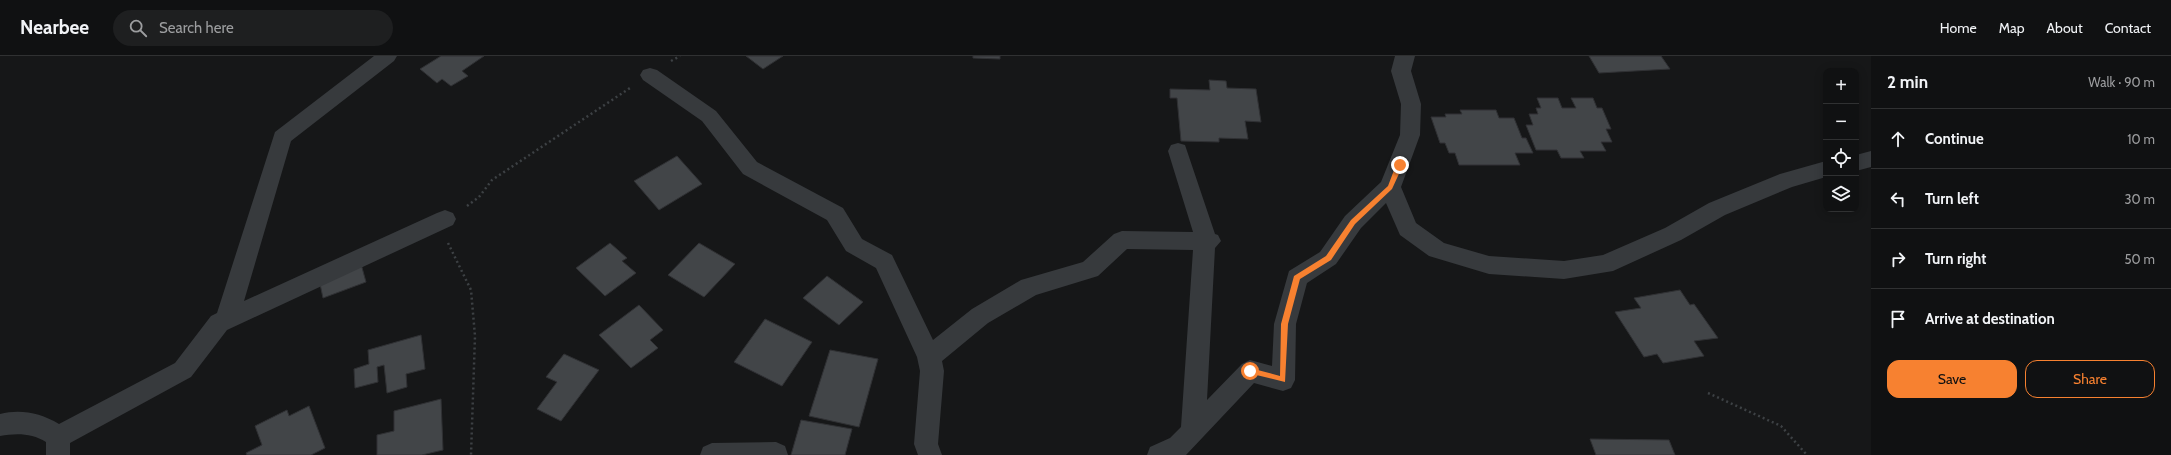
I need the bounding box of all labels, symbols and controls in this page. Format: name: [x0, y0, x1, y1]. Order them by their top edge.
search box: [113, 10, 393, 46]
text: Nearbee: [20, 16, 89, 39]
icon: search: [127, 17, 149, 39]
text: Search here: [159, 19, 234, 37]
text: Home: [1940, 19, 1977, 37]
text: Map: [1999, 19, 2024, 37]
text: About: [2046, 19, 2083, 37]
text: Contact: [2105, 19, 2151, 37]
map controls: [1823, 68, 1859, 212]
button: +: [1823, 68, 1859, 104]
text: 2 min: [1887, 72, 1928, 92]
text: Walk · 90 m: [2088, 74, 2155, 90]
button: −: [1823, 104, 1859, 140]
icon: ahead: [1887, 128, 1909, 150]
text: Continue: [1925, 130, 1984, 148]
text: 10 m: [2127, 131, 2155, 147]
button: locate: [1823, 140, 1859, 176]
route end: [1391, 156, 1409, 174]
button: layers: [1823, 176, 1859, 212]
icon: left: [1887, 188, 1909, 210]
text: Turn left: [1925, 190, 1979, 208]
text: 30 m: [2125, 191, 2155, 207]
icon: right: [1887, 248, 1909, 270]
text: Turn right: [1925, 250, 1986, 268]
text: 50 m: [2125, 251, 2155, 267]
icon: arrive: [1887, 308, 1909, 330]
text: Arrive at destination: [1925, 310, 2055, 328]
button: Save: [1887, 360, 2017, 398]
button: Share: [2025, 360, 2155, 398]
route start: [1241, 362, 1259, 380]

